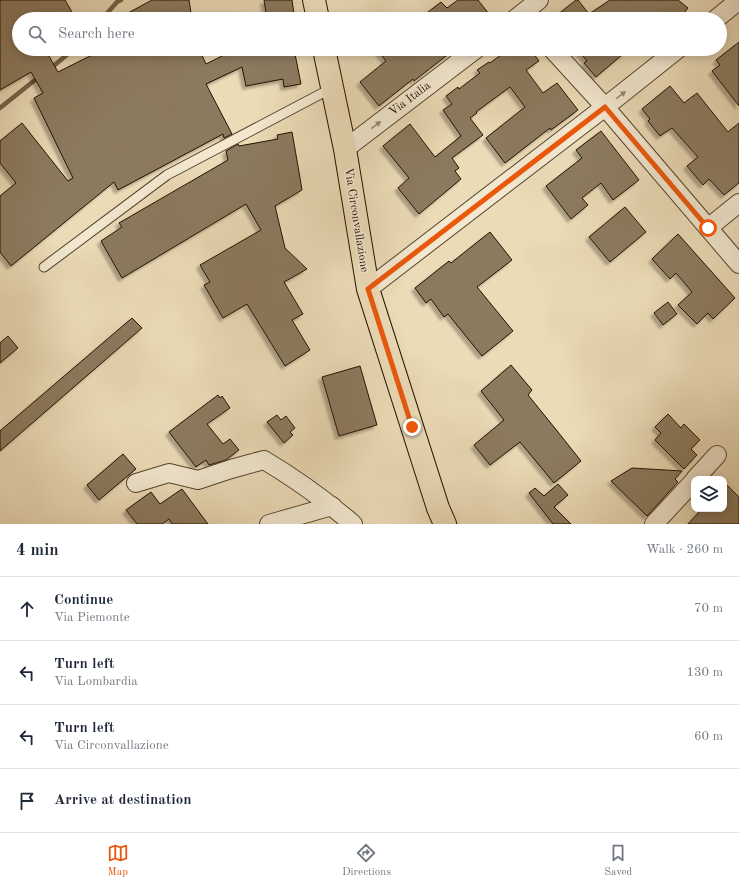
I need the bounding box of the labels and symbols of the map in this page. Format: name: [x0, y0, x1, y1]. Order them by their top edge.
street label: Via Italia: [387, 80, 433, 118]
one-way arrow: [615, 90, 626, 99]
one-way arrow: [370, 121, 381, 129]
street label: Via Circonvallazione: [342, 167, 370, 274]
route start: [699, 219, 717, 237]
route end: [403, 418, 421, 436]

